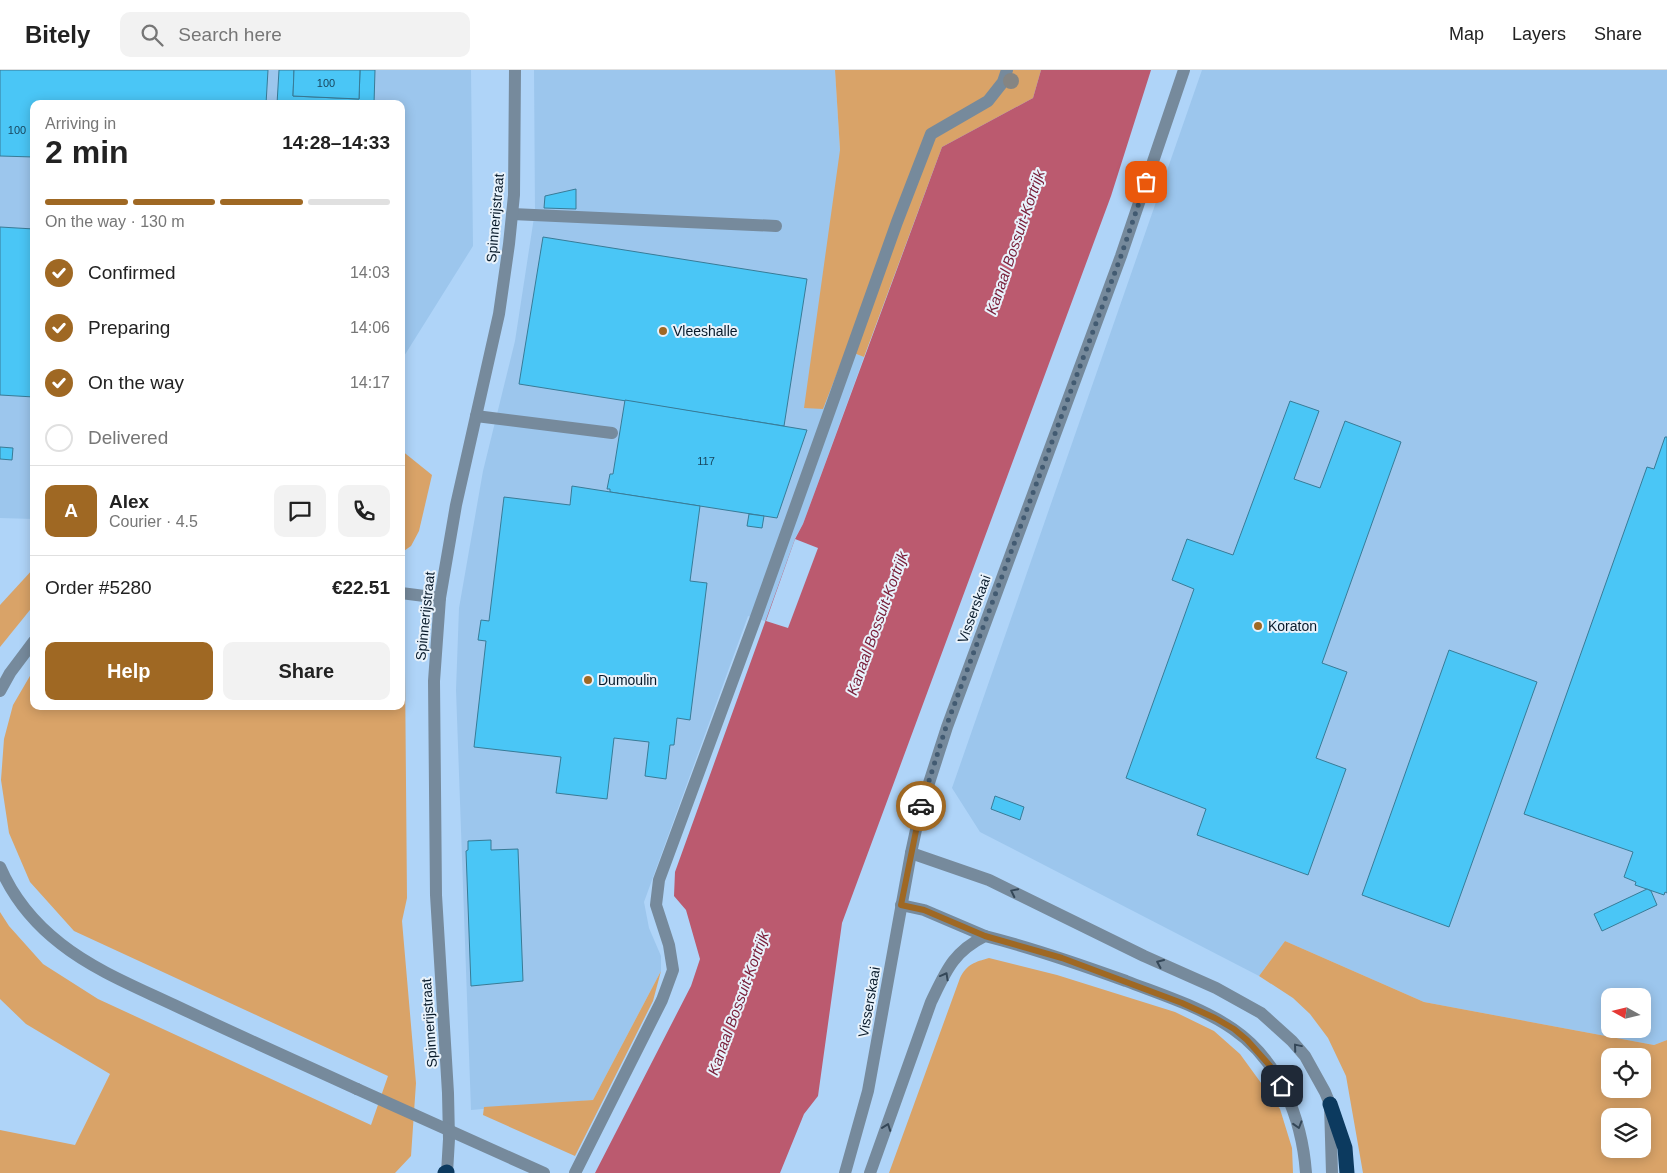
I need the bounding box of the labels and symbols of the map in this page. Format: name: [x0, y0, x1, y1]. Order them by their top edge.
house number: 100: [317, 77, 335, 89]
house number: 100: [8, 124, 26, 136]
pin: [1125, 161, 1167, 203]
water label: Kanaal Bossuit-Kortrijk: [982, 166, 1048, 317]
street label: Spinnerijstraat: [483, 173, 507, 263]
place label: Vleeshalle: [673, 323, 738, 339]
marker: Vleeshalle: [657, 325, 669, 337]
house number: 117: [697, 455, 715, 467]
water label: Kanaal Bossuit-Kortrijk: [843, 547, 911, 697]
street label: Spinnerijstraat: [412, 571, 438, 661]
street label: Visserskaai: [954, 573, 994, 645]
place label: Koraton: [1268, 618, 1317, 634]
marker: Koraton: [1252, 620, 1264, 632]
place label: Dumoulin: [598, 672, 657, 688]
marker: Dumoulin: [582, 674, 594, 686]
courier: [896, 781, 946, 831]
one-way arrow: [1010, 888, 1019, 898]
water label: Kanaal Bossuit-Kortrijk: [704, 927, 772, 1077]
one-way arrow: [1156, 959, 1165, 969]
street label: Visserskaai: [855, 965, 883, 1039]
one-way arrow: [938, 972, 948, 981]
street label: Spinnerijstraat: [418, 978, 440, 1068]
north arrow: [1601, 988, 1651, 1038]
one-way arrow: [1294, 1044, 1303, 1053]
pin: [1261, 1065, 1303, 1107]
one-way arrow: [1293, 1121, 1303, 1129]
one-way arrow: [881, 1123, 891, 1132]

